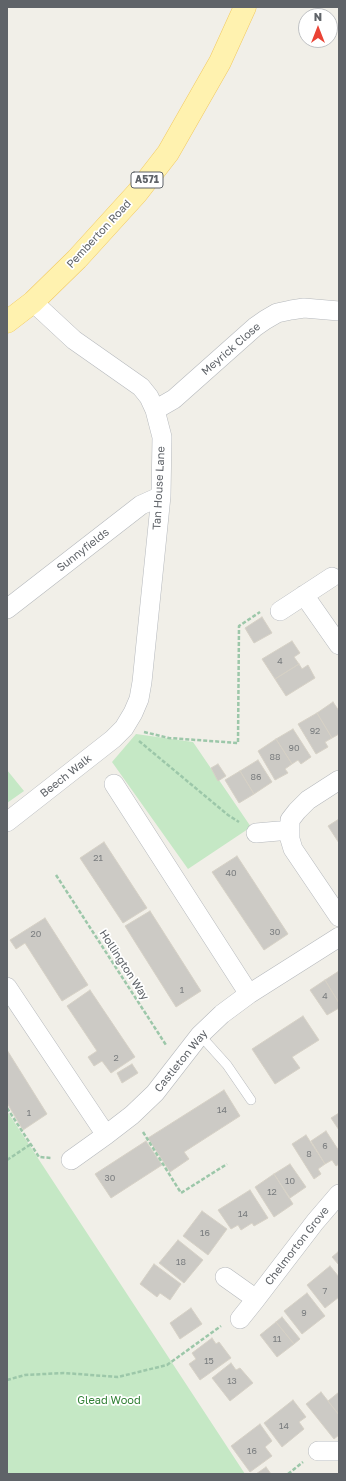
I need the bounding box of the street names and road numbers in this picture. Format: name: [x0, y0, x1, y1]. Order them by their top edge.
road number: A571: [131, 172, 163, 188]
street label: Pemberton Road: [64, 197, 134, 271]
street label: Meyrick Close: [199, 320, 263, 378]
street label: Tan House Lane: [150, 446, 168, 530]
street label: Sunnyfields: [54, 525, 112, 575]
street label: Beech Walk: [38, 752, 94, 800]
street label: Hollington Way: [96, 927, 152, 1003]
street label: Castleton Way: [152, 1027, 210, 1095]
street label: Chelmorton Grove: [262, 1204, 332, 1288]

